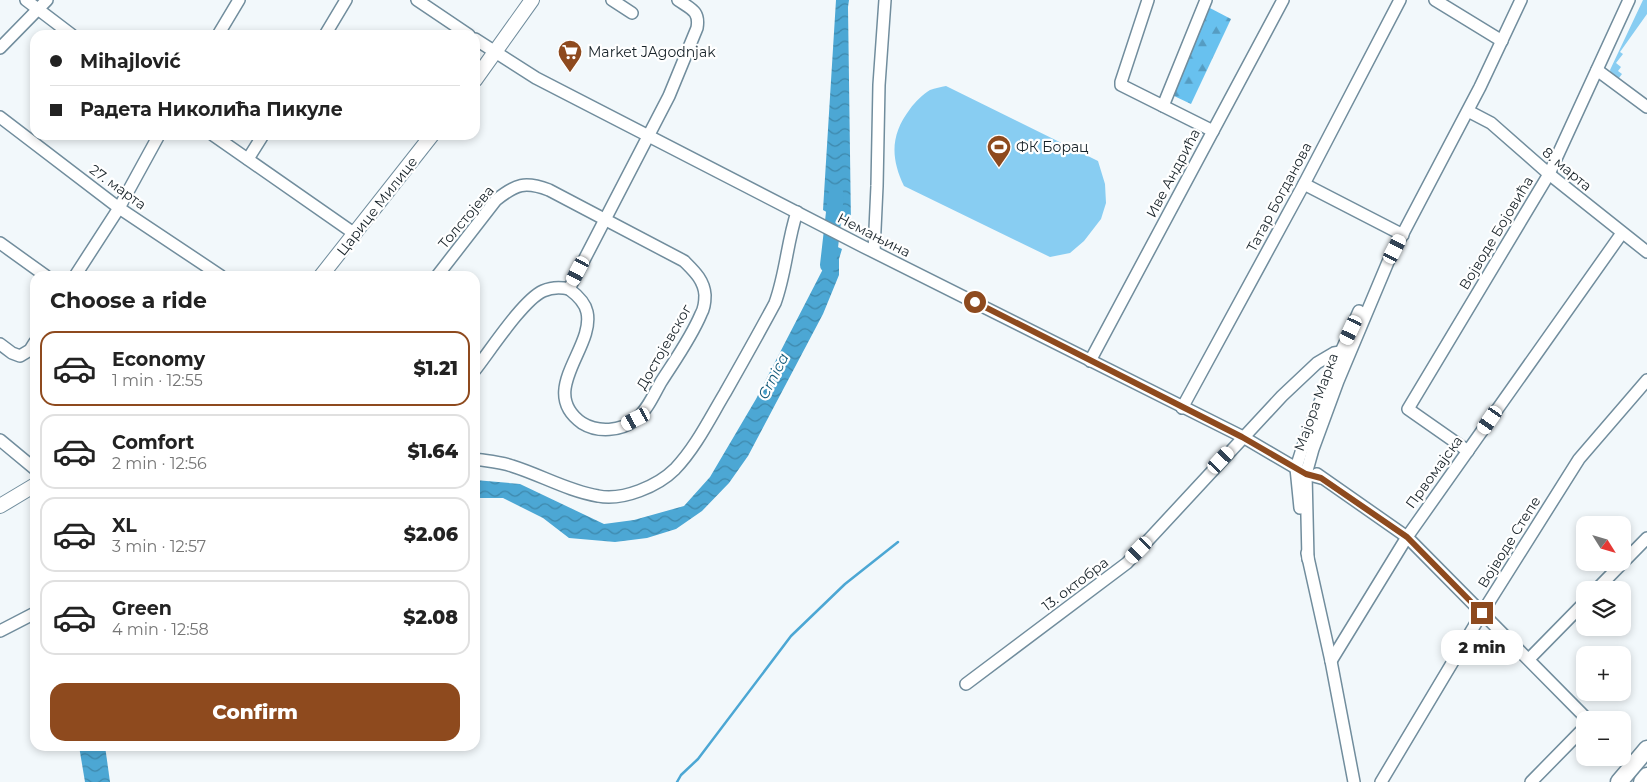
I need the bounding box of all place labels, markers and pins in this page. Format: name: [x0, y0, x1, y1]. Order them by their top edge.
supermarket icon: Market JAgodnjak: [557, 39, 583, 73]
place label: Market JAgodnjak: [588, 43, 716, 61]
sports icon: ФК Борац: [986, 134, 1012, 168]
place label: ФК Борац: [1016, 138, 1089, 156]

